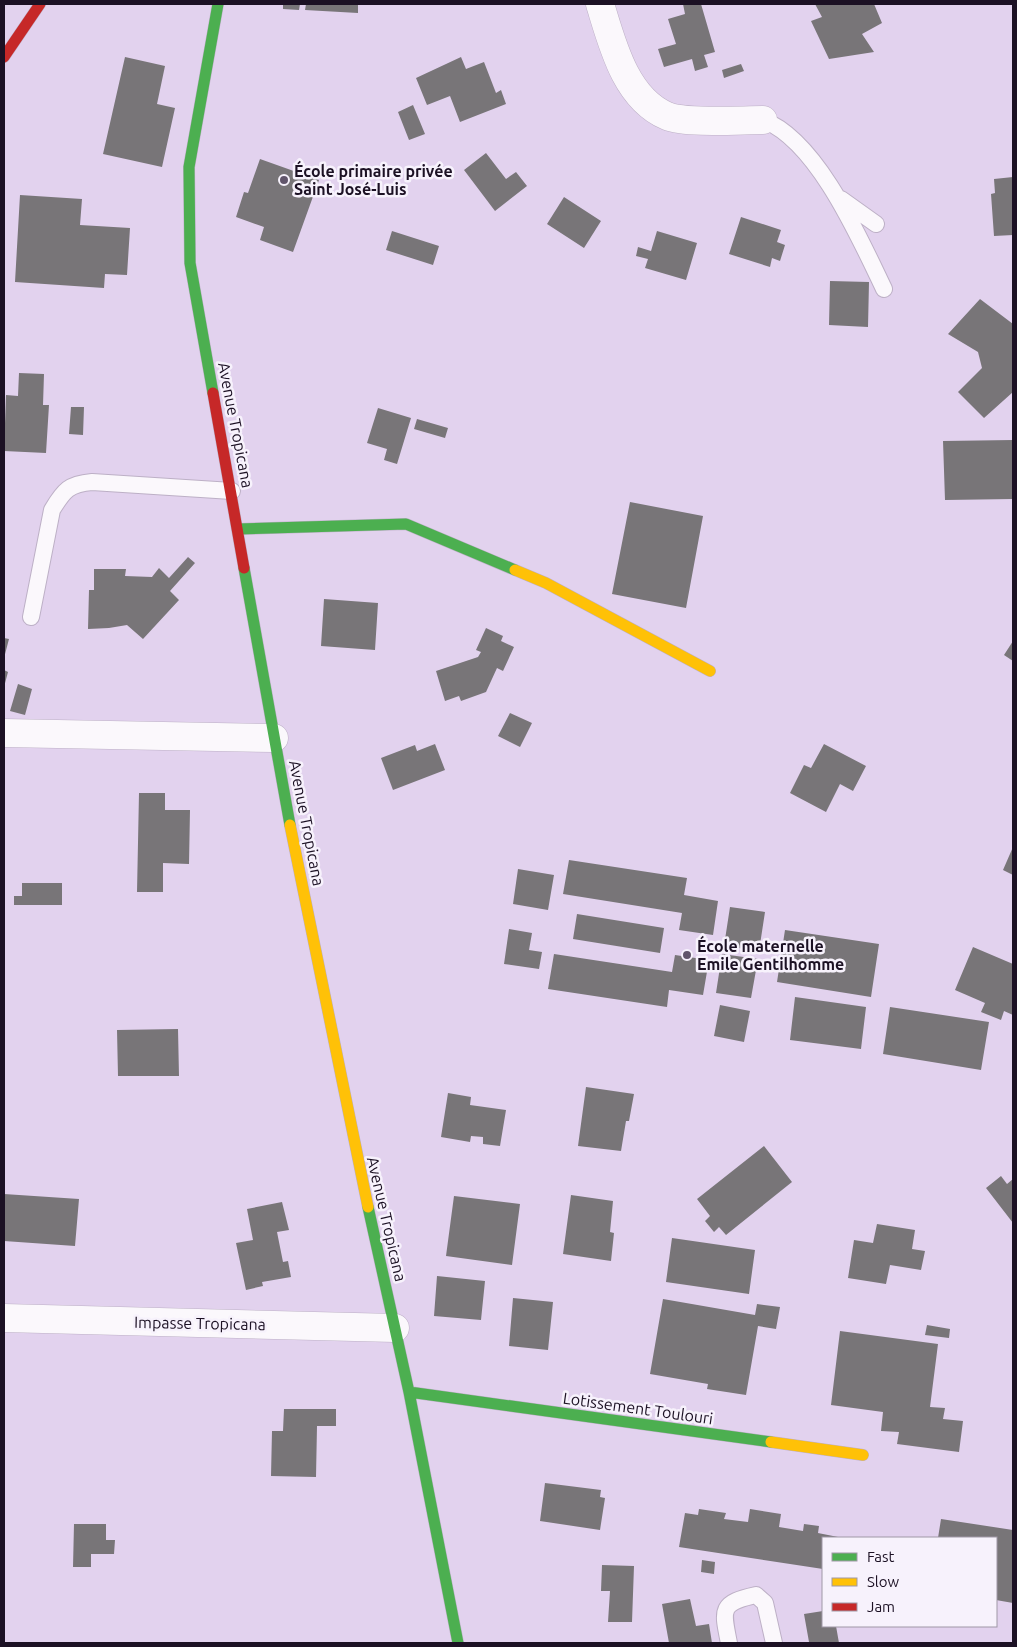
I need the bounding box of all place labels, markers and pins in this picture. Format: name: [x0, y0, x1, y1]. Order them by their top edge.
place label: École primaire privée Saint José-Luis: [294, 160, 453, 198]
marker: École primaire privée Saint José-Luis: [278, 174, 290, 186]
place label: École maternelle Emile Gentilhomme: [697, 935, 844, 973]
marker: École maternelle Emile Gentilhomme: [681, 949, 693, 961]

